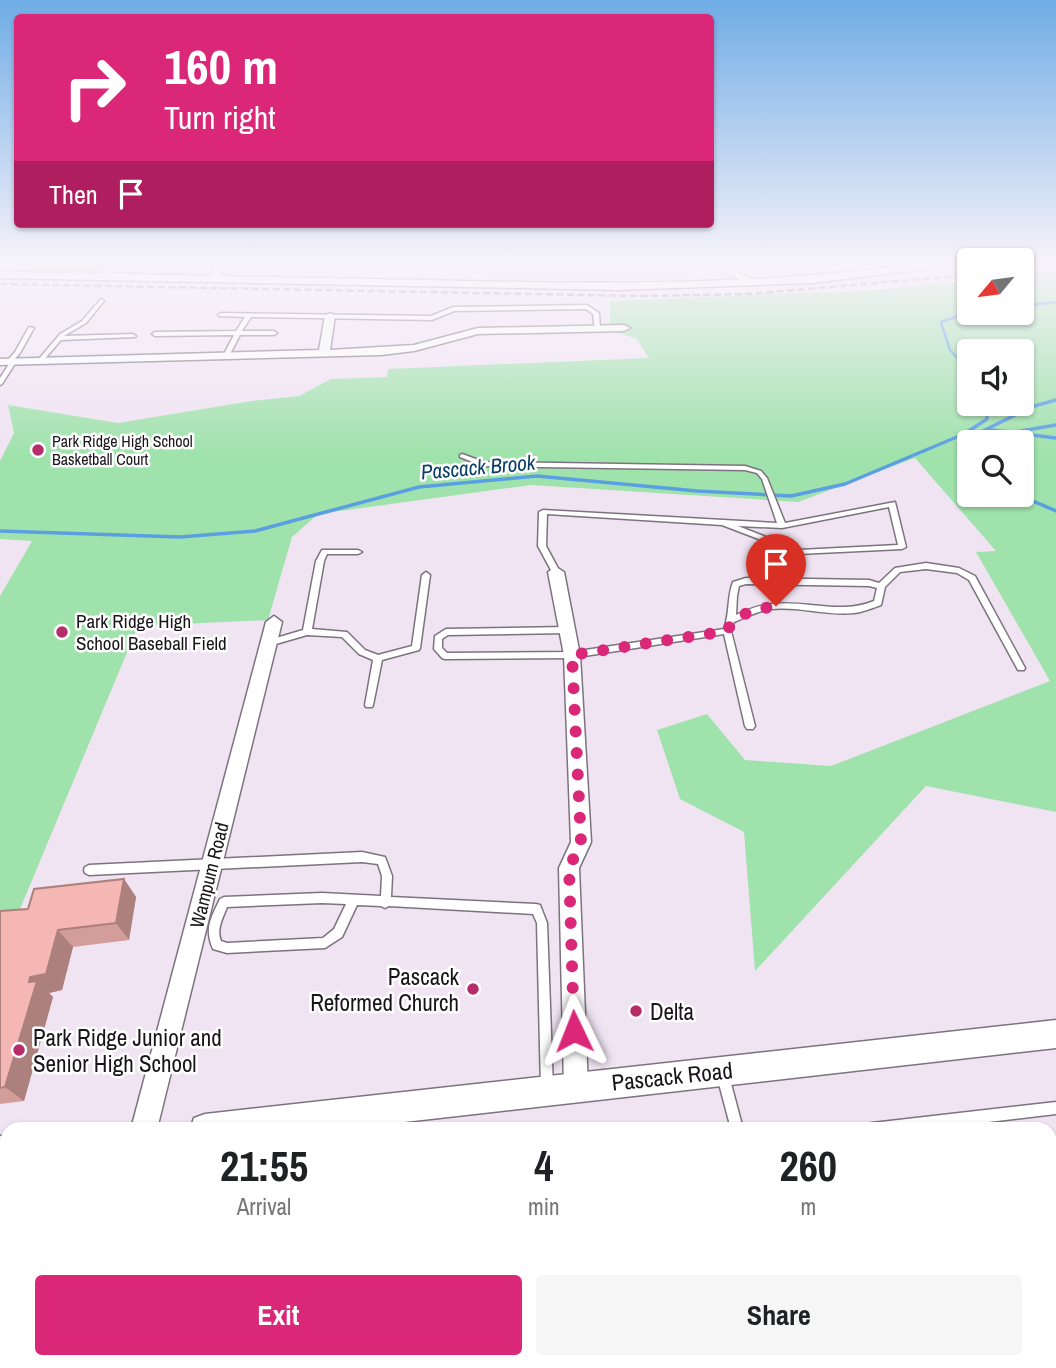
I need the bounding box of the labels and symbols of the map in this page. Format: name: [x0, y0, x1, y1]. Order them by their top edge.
north arrow: [957, 248, 1034, 326]
place label: Park Ridge High School Basketball Court: [52, 430, 193, 470]
marker: Park Ridge High School Basketball Court: [30, 442, 46, 458]
water label: Pascack Brook: [420, 447, 538, 486]
pin: [746, 534, 806, 606]
place label: Park Ridge High School Baseball Field: [76, 608, 227, 656]
marker: Park Ridge High School Baseball Field: [54, 624, 70, 640]
street label: Wampum Road: [183, 820, 235, 930]
place label: Pascack Reformed Church: [310, 961, 460, 1018]
marker: Pascack Reformed Church: [465, 981, 481, 997]
position arrow: [537, 994, 611, 1068]
place label: Delta: [650, 996, 695, 1027]
marker: Delta: [628, 1003, 644, 1019]
place label: Park Ridge Junior and Senior High School: [33, 1022, 222, 1079]
marker: Park Ridge Junior and Senior High School: [11, 1042, 27, 1058]
street label: Pascack Road: [610, 1054, 734, 1098]

